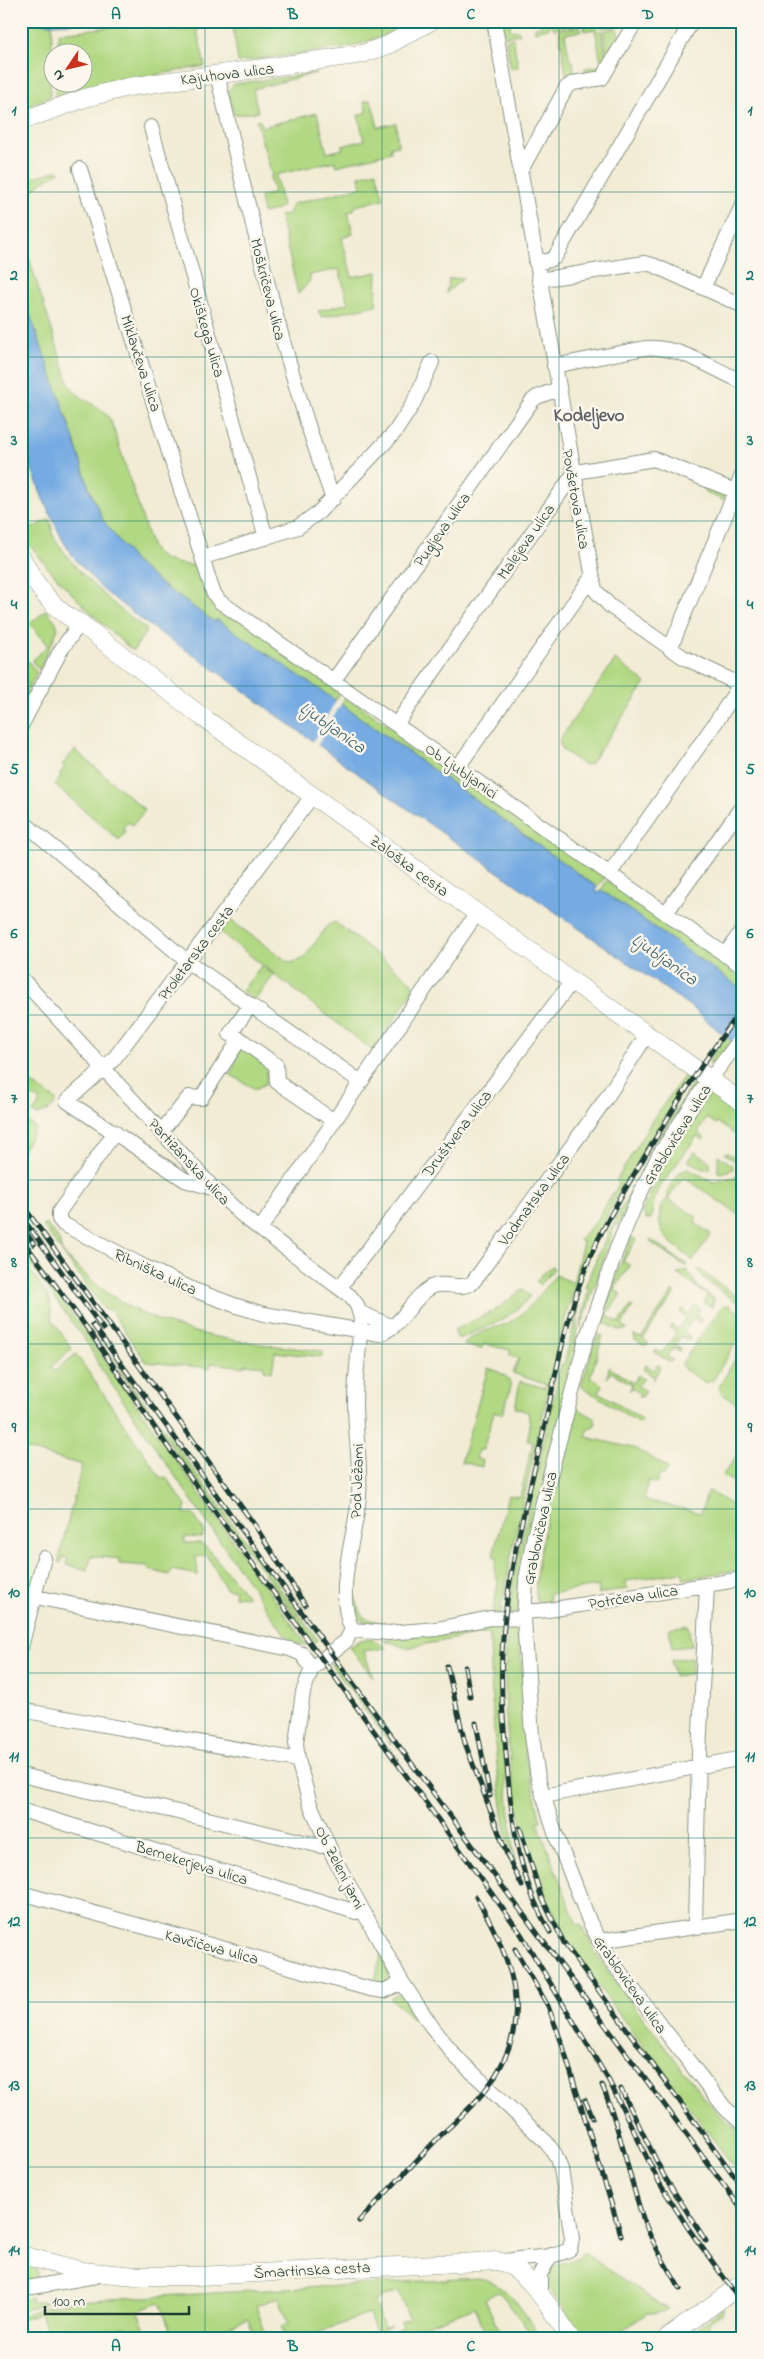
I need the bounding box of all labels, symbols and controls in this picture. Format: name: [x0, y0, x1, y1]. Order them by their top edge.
text: A: [111, 3, 121, 27]
text: B: [287, 3, 299, 27]
text: C: [467, 3, 476, 27]
text: D: [641, 3, 654, 27]
north arrow: [42, 42, 92, 92]
street label: Kajuhova ulica: [179, 57, 275, 93]
text: N: [47, 65, 70, 84]
text: 1: [11, 99, 17, 123]
text: 1: [747, 99, 753, 123]
street label: Moškričeva ulica: [243, 236, 291, 343]
text: 2: [9, 264, 18, 288]
text: 2: [745, 264, 754, 288]
street label: Okiškega ulica: [182, 285, 230, 381]
street label: Miklavčeva ulica: [113, 312, 167, 415]
district label: Kodeljevo: [553, 403, 625, 430]
text: 3: [10, 429, 18, 453]
text: 3: [746, 429, 754, 453]
street label: Povšetova ulica: [554, 448, 596, 551]
street label: Pugljeva ulica: [408, 488, 477, 572]
street label: Malejeva ulica: [492, 499, 562, 585]
text: 4: [10, 593, 18, 617]
text: 4: [746, 593, 754, 617]
water label: Ljubljanica: [293, 696, 371, 761]
street label: Ob Ljubljanici: [419, 738, 502, 806]
text: 5: [9, 758, 19, 782]
text: 5: [745, 758, 755, 782]
street label: Zaloška cesta: [364, 830, 453, 904]
street label: Proletarska cesta: [153, 900, 241, 1006]
text: 6: [9, 922, 18, 946]
text: 6: [745, 922, 754, 946]
water label: Ljubljanica: [625, 928, 703, 993]
street label: Grablovičeva ulica: [637, 1080, 718, 1190]
street label: Društvena ulica: [416, 1085, 499, 1184]
text: 7: [11, 1087, 18, 1111]
text: 7: [747, 1087, 754, 1111]
street label: Partizanska ulica: [142, 1113, 235, 1211]
street label: Vodmatska ulica: [492, 1149, 577, 1252]
street label: Ribniška ulica: [110, 1243, 201, 1303]
text: 8: [10, 1251, 17, 1275]
text: 8: [746, 1251, 753, 1275]
text: 9: [11, 1416, 17, 1440]
text: 9: [747, 1416, 753, 1440]
street label: Pod Ježami: [345, 1443, 371, 1519]
street label: Grablovičeva ulica: [517, 1470, 565, 1587]
street label: Potrčeva ulica: [587, 1579, 680, 1617]
text: 10: [8, 1581, 20, 1605]
text: 10: [744, 1581, 756, 1605]
text: 11: [9, 1745, 20, 1769]
text: 11: [745, 1745, 756, 1769]
street label: Ob Zeleni jami: [308, 1822, 371, 1914]
street label: Bernekerjeva ulica: [131, 1835, 251, 1892]
text: 12: [7, 1910, 21, 1934]
text: 12: [743, 1910, 757, 1934]
street label: Kavčičeva ulica: [162, 1924, 261, 1972]
street label: Grablovičeva ulica: [587, 1931, 672, 2039]
text: 13: [8, 2074, 20, 2098]
text: 13: [744, 2074, 756, 2098]
text: 14: [8, 2239, 20, 2263]
text: 14: [744, 2239, 756, 2263]
street label: Šmartinska cesta: [253, 2256, 371, 2286]
scale bar: [45, 2284, 189, 2316]
text: 100 m: [52, 2291, 85, 2313]
text: A: [111, 2335, 121, 2359]
text: B: [287, 2335, 299, 2359]
text: C: [467, 2335, 476, 2359]
text: D: [641, 2335, 654, 2359]

